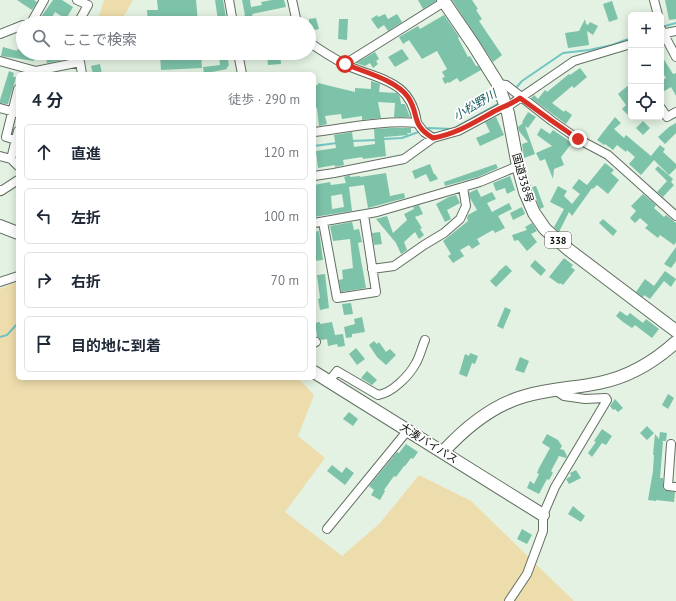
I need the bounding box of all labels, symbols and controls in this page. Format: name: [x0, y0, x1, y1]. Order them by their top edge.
map controls: [628, 12, 664, 120]
button: +: [628, 12, 664, 48]
search box: [16, 16, 316, 60]
icon: search: [30, 27, 52, 49]
text: ここで検索: [62, 30, 137, 49]
button: −: [628, 48, 664, 84]
route start: [336, 55, 354, 73]
button: locate: [628, 84, 664, 120]
water label: 小松野川: [450, 85, 501, 123]
text: 4 分: [32, 89, 63, 111]
text: 徒歩 · 290 m: [228, 91, 300, 108]
route end: [569, 130, 587, 148]
icon: ahead: [33, 141, 55, 163]
text: 直進: [71, 144, 101, 163]
text: 120 m: [264, 144, 299, 161]
street label: 国道338号: [509, 152, 537, 204]
icon: left: [33, 205, 55, 227]
text: 左折: [71, 208, 101, 227]
text: 100 m: [264, 208, 299, 225]
road number: 338: [545, 232, 571, 248]
icon: right: [33, 269, 55, 291]
text: 右折: [71, 272, 101, 291]
text: 70 m: [271, 272, 299, 289]
icon: arrive: [33, 333, 55, 355]
text: 目的地に到着: [71, 336, 161, 355]
street label: 大湊バイパス: [397, 420, 461, 466]

